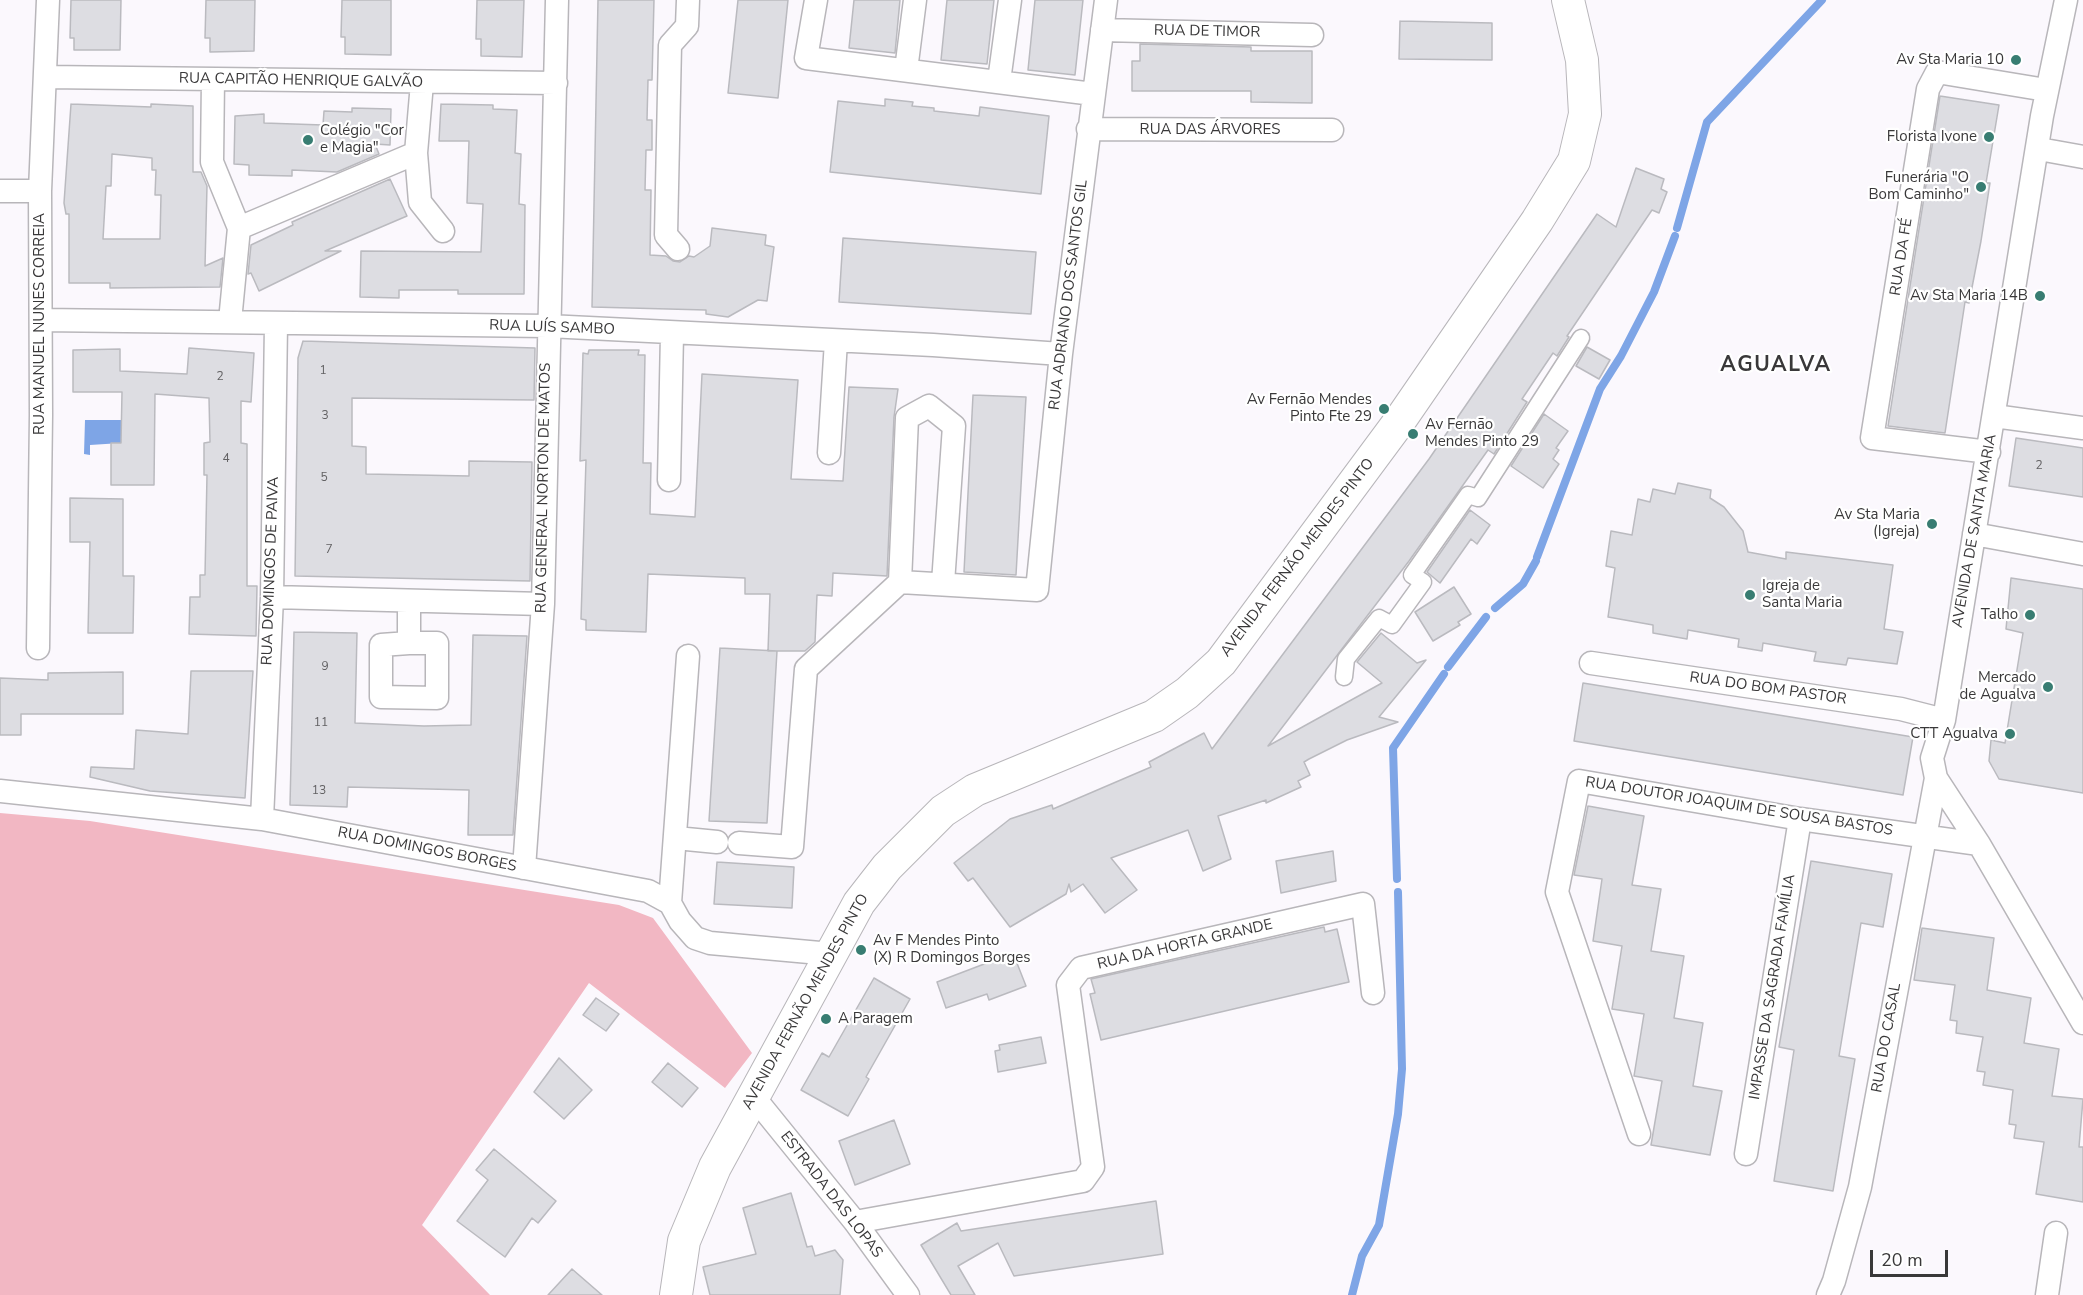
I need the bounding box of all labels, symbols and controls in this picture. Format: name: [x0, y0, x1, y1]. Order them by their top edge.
street label: RUA DE TIMOR: [1154, 22, 1260, 42]
place label: Av Sta Maria 10: [1896, 51, 2004, 69]
marker: Av Sta Maria 10: [2009, 53, 2023, 67]
street label: RUA CAPITÃO HENRIQUE GALVÃO: [179, 70, 423, 92]
street label: RUA DAS ÁRVORES: [1140, 121, 1280, 139]
place label: Colégio "Cor e Magia": [320, 122, 404, 157]
place label: Florista Ivone: [1887, 128, 1977, 146]
marker: Florista Ivone: [1982, 130, 1996, 144]
marker: Colégio "Cor e Magia": [301, 133, 315, 147]
place label: Funerária "O Bom Caminho": [1868, 169, 1969, 204]
street label: RUA ADRIANO DOS SANTOS GIL: [1046, 179, 1092, 411]
marker: Funerária "O Bom Caminho": [1974, 180, 1988, 194]
street label: RUA MANUEL NUNES CORREIA: [31, 213, 49, 435]
street label: RUA DA FÉ: [1887, 217, 1917, 297]
place label: Av Sta Maria 14B: [1910, 287, 2028, 305]
marker: Av Sta Maria 14B: [2033, 289, 2047, 303]
street label: RUA LUÍS SAMBO: [489, 317, 615, 339]
district label: AGUALVA: [1720, 353, 1832, 379]
street label: RUA GENERAL NORTON DE MATOS: [533, 363, 555, 613]
house number: 1: [319, 364, 327, 378]
house number: 2: [216, 370, 224, 384]
place label: Av Fernão Mendes Pinto Fte 29: [1247, 391, 1372, 426]
marker: Av Fernão Mendes Pinto Fte 29: [1377, 402, 1391, 416]
house number: 3: [321, 409, 329, 423]
place label: Av Fernão Mendes Pinto 29: [1425, 416, 1539, 451]
marker: Av Fernão Mendes Pinto 29: [1406, 427, 1420, 441]
street label: AVENIDA DE SANTA MARIA: [1949, 433, 2001, 629]
house number: 4: [222, 452, 230, 466]
street label: AVENIDA FERNÃO MENDES PINTO: [1217, 455, 1379, 661]
house number: 2: [2035, 459, 2043, 473]
house number: 5: [320, 471, 328, 485]
street label: RUA DOMINGOS DE PAIVA: [259, 476, 283, 666]
place label: Av Sta Maria (Igreja): [1834, 506, 1920, 541]
marker: Av Sta Maria (Igreja): [1925, 517, 1939, 531]
house number: 7: [325, 543, 333, 557]
place label: Igreja de Santa Maria: [1762, 577, 1842, 612]
marker: Igreja de Santa Maria: [1743, 588, 1757, 602]
place label: Talho: [1981, 606, 2018, 624]
marker: Talho: [2023, 608, 2037, 622]
house number: 9: [321, 660, 329, 674]
street label: RUA DO BOM PASTOR: [1688, 669, 1848, 709]
place label: Mercado de Agualva: [1960, 669, 2036, 704]
marker: Mercado de Agualva: [2041, 680, 2055, 694]
house number: 11: [314, 716, 328, 730]
place label: CTT Agualva: [1910, 725, 1998, 743]
marker: CTT Agualva: [2003, 727, 2017, 741]
street label: RUA DOUTOR JOAQUIM DE SOUSA BASTOS: [1584, 774, 1894, 840]
house number: 13: [312, 784, 326, 798]
street label: RUA DOMINGOS BORGES: [336, 824, 518, 876]
street label: IMPASSE DA SAGRADA FAMÍLIA: [1746, 873, 1800, 1101]
street label: AVENIDA FERNÃO MENDES PINTO: [739, 891, 873, 1113]
street label: RUA DA HORTA GRANDE: [1096, 916, 1274, 974]
place label: Av F Mendes Pinto (X) R Domingos Borges: [873, 932, 1031, 967]
marker: Av F Mendes Pinto (X) R Domingos Borges: [854, 943, 868, 957]
street label: RUA DO CASAL: [1868, 982, 1906, 1094]
place label: A Paragem: [838, 1010, 913, 1028]
marker: A Paragem: [819, 1012, 833, 1026]
street label: ESTRADA DAS LOPAS: [776, 1128, 886, 1262]
scale bar: [1873, 1238, 1951, 1276]
text: 20 m: [1881, 1248, 1923, 1272]

